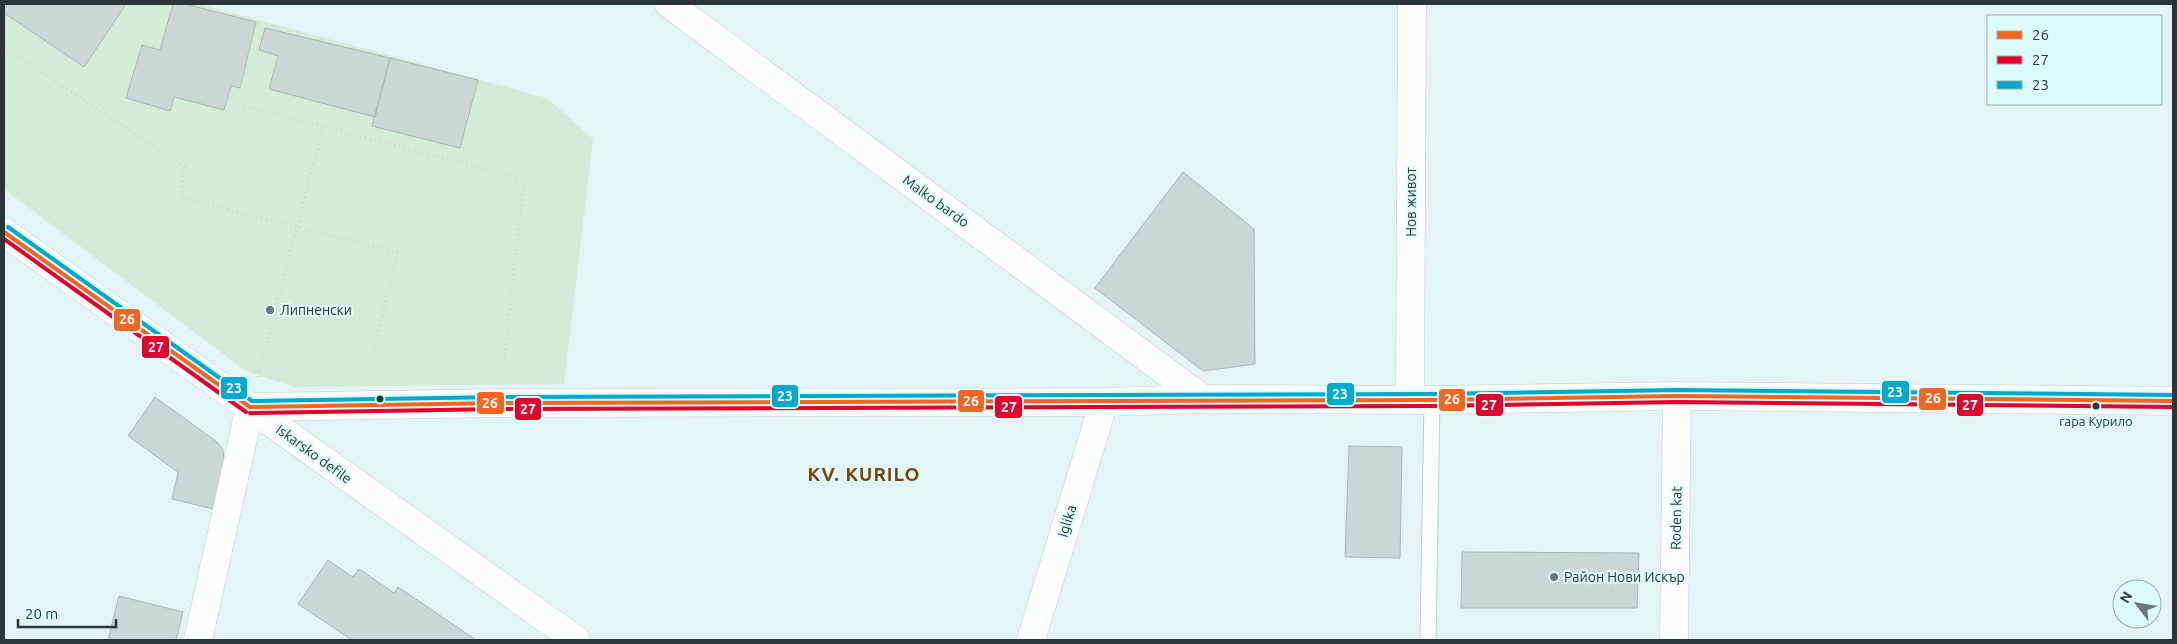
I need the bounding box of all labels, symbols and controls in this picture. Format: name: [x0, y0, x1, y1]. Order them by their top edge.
legend: [1987, 15, 2162, 105]
text: 26: [2032, 26, 2049, 43]
text: 27: [2032, 51, 2049, 68]
text: 23: [2032, 76, 2049, 93]
street label: Нов живот: [1403, 167, 1419, 237]
street label: Malko bardo: [900, 172, 972, 230]
place label: Липненски: [280, 302, 352, 318]
marker: Липненски: [264, 304, 276, 316]
line badge: 26: [113, 308, 141, 332]
text: 26: [119, 311, 135, 327]
line badge: 27: [141, 335, 170, 359]
text: 27: [148, 339, 164, 355]
line badge: 23: [220, 376, 248, 400]
text: 23: [226, 380, 242, 396]
line badge: 23: [1881, 380, 1910, 404]
line badge: 23: [1326, 382, 1355, 406]
line badge: 23: [771, 384, 799, 408]
text: 23: [1887, 384, 1903, 400]
text: 23: [1332, 386, 1348, 402]
line badge: 26: [1918, 387, 1947, 411]
text: 23: [777, 388, 793, 404]
line badge: 26: [1438, 388, 1466, 412]
line badge: 26: [957, 389, 985, 413]
text: 26: [1925, 390, 1941, 406]
line badge: 26: [476, 391, 505, 415]
text: 26: [1444, 391, 1460, 407]
text: 26: [963, 393, 979, 409]
line badge: 27: [1475, 393, 1504, 417]
line badge: 27: [1956, 393, 1984, 417]
unlabelled marker: [375, 394, 385, 404]
text: 26: [482, 395, 498, 411]
line badge: 27: [994, 395, 1023, 419]
line badge: 27: [514, 397, 542, 421]
text: 27: [1481, 397, 1497, 413]
text: 27: [1962, 397, 1978, 413]
text: 27: [1001, 399, 1017, 415]
text: 27: [520, 401, 536, 417]
marker: гара Курило: [2091, 401, 2101, 411]
place label: гара Курило: [2059, 414, 2133, 428]
street label: Iskarsko defile: [273, 421, 355, 487]
district label: KV. KURILO: [807, 463, 921, 485]
street label: Roden kat: [1667, 485, 1685, 550]
street label: Iglika: [1055, 503, 1079, 539]
place label: Район Нови Искър: [1564, 569, 1685, 585]
marker: Район Нови Искър: [1548, 571, 1560, 583]
north arrow: [2112, 579, 2162, 629]
text: N: [2116, 589, 2135, 606]
scale bar: [18, 596, 115, 628]
text: 20 m: [25, 605, 58, 622]

